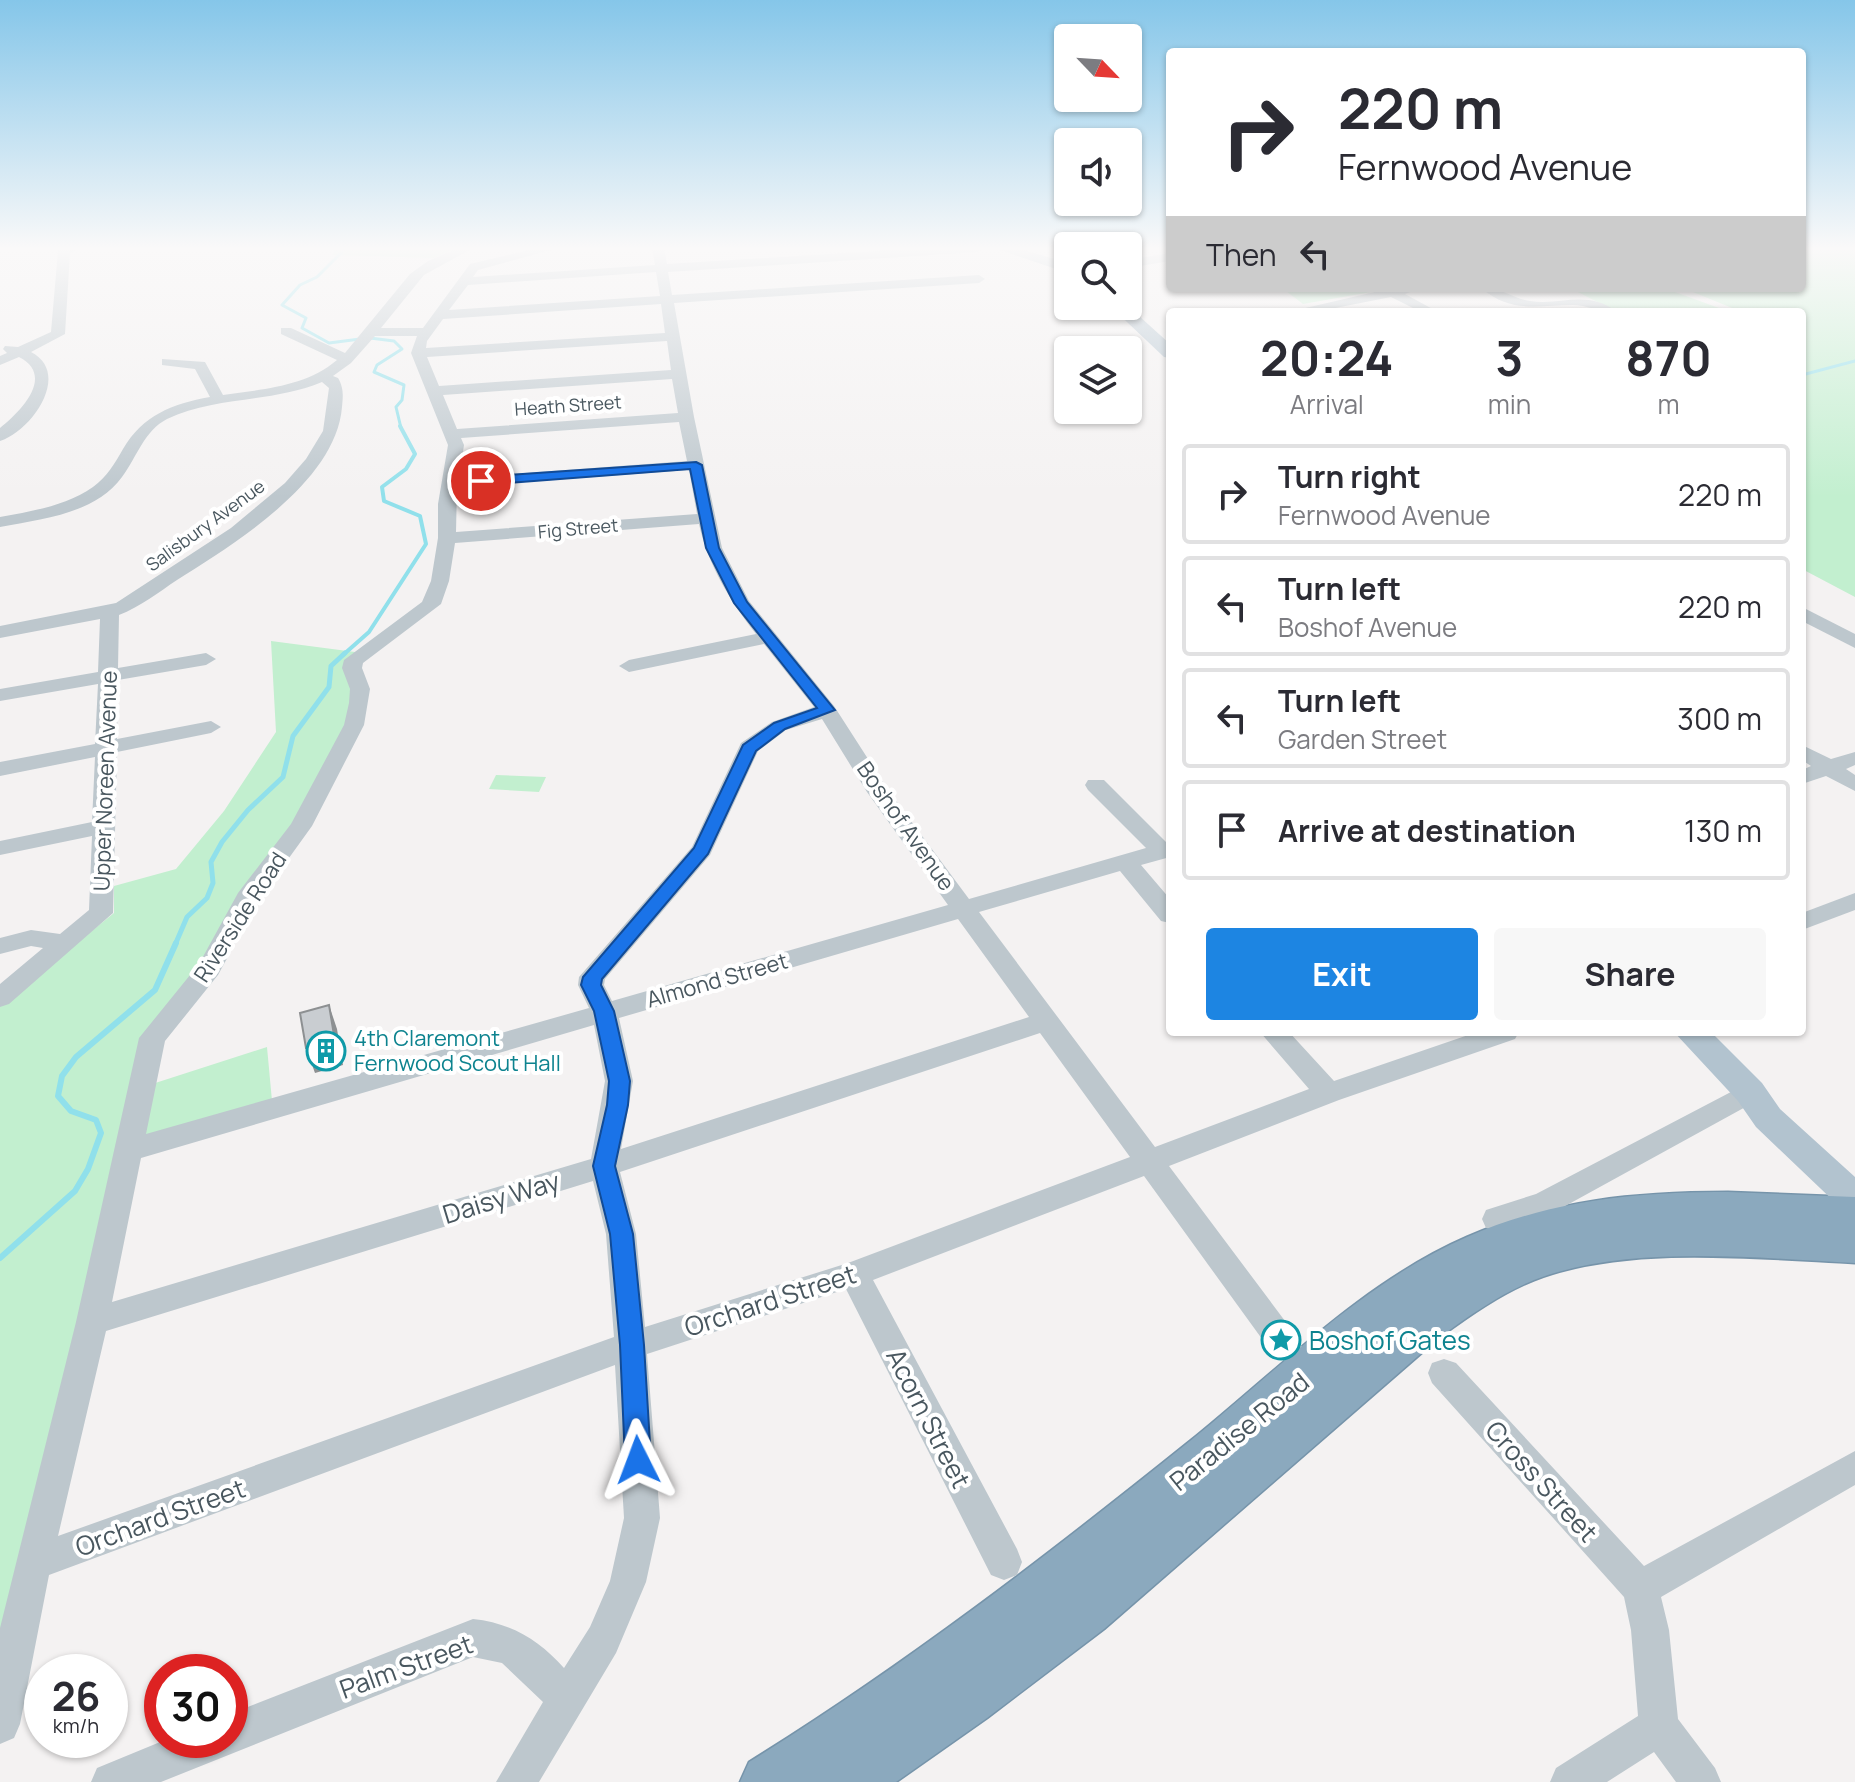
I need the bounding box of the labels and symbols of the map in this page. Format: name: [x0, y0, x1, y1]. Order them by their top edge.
north arrow: [1054, 24, 1142, 112]
street label: Heath Street: [514, 389, 622, 421]
pin: [447, 447, 515, 515]
street label: Salisbury Avenue: [141, 474, 269, 576]
street label: Fig Street: [537, 513, 619, 543]
street label: Upper Noreen Avenue: [86, 670, 124, 892]
street label: Boshof Avenue: [850, 755, 962, 897]
street label: Riverside Road: [187, 846, 293, 988]
street label: Almond Street: [643, 945, 791, 1015]
place label: 4th Claremont Fernwood Scout Hall: [354, 1023, 561, 1078]
building icon: 4th Claremont Fernwood Scout Hall: [305, 1030, 347, 1072]
street label: Daisy Way: [438, 1162, 564, 1232]
street label: Orchard Street: [680, 1255, 860, 1345]
place icon: Boshof Gates: [1260, 1319, 1302, 1361]
place label: Boshof Gates: [1309, 1322, 1471, 1358]
street label: Acorn Street: [878, 1342, 980, 1494]
street label: Paradise Road: [1162, 1364, 1316, 1498]
street label: Cross Street: [1478, 1413, 1606, 1549]
position arrow: [596, 1418, 680, 1502]
street label: Orchard Street: [70, 1470, 250, 1564]
street label: Palm Street: [334, 1625, 478, 1707]
speed limit sign: 30: [144, 1654, 248, 1758]

